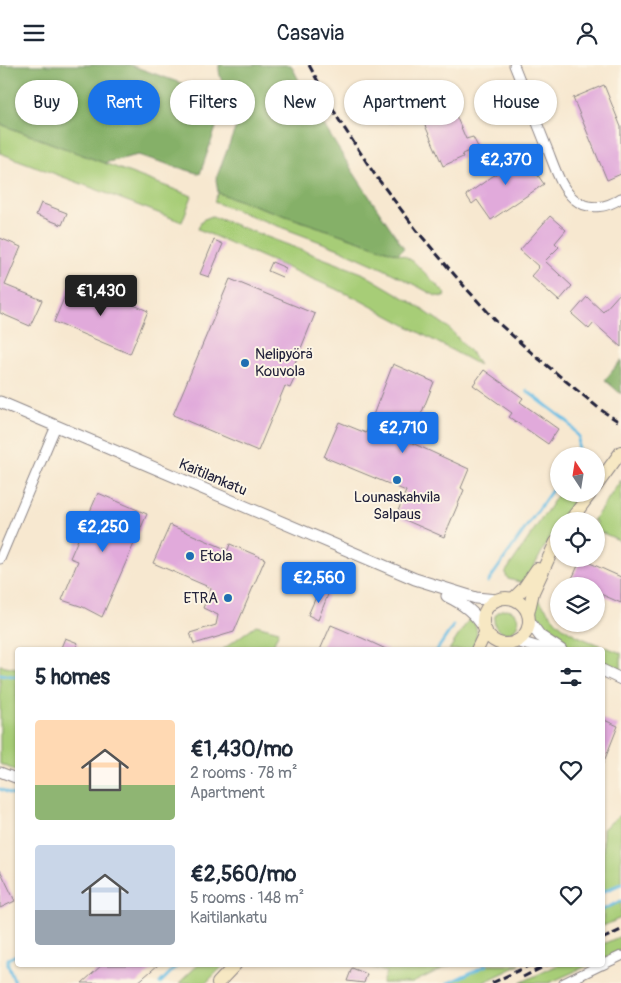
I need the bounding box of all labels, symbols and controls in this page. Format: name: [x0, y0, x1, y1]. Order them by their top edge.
icon: menu: [20, 19, 48, 47]
text: Casavia: [277, 19, 344, 47]
icon: person: [573, 19, 601, 47]
chip: Buy: [15, 80, 78, 125]
chip: Rent: [88, 80, 160, 125]
chip: Filters: [170, 80, 255, 125]
chip: New: [265, 80, 334, 125]
chip: Apartment: [344, 80, 464, 125]
chip: House: [474, 80, 557, 125]
pin: €2,370: [465, 143, 547, 186]
text: €2,370: [480, 150, 532, 170]
pin: €1,430: [60, 275, 142, 317]
text: €1,430: [76, 281, 126, 301]
place label: Nelipyörä Kouvola: [255, 345, 313, 381]
marker: Nelipyörä Kouvola: [239, 357, 251, 369]
pin: €2,710: [362, 411, 444, 454]
text: €2,710: [378, 418, 428, 438]
north arrow: [550, 447, 605, 503]
map controls: [550, 447, 605, 632]
street label: Kaitilankatu: [176, 455, 250, 500]
marker: Lounaskahvila Salpaus: [391, 474, 403, 486]
place label: Lounaskahvila Salpaus: [354, 488, 440, 524]
pin: €2,250: [62, 511, 144, 553]
button: locate: [550, 512, 605, 567]
text: €2,250: [77, 517, 129, 537]
place label: Etola: [200, 547, 232, 566]
marker: Etola: [184, 550, 196, 562]
pin: €2,560: [278, 561, 360, 604]
text: €2,560: [293, 568, 345, 588]
button: layers: [550, 577, 605, 632]
place label: ETRA: [183, 589, 218, 608]
marker: ETRA: [222, 592, 234, 604]
icon: filters: [557, 663, 585, 691]
text: 5 homes: [35, 664, 110, 691]
text: €1,430/mo: [190, 736, 293, 763]
icon: home: [75, 740, 135, 800]
icon: heart: [557, 756, 585, 784]
text: 2 rooms · 78 m²: [190, 763, 297, 783]
text: Apartment: [190, 783, 265, 803]
text: €2,560/mo: [190, 861, 296, 888]
icon: home: [75, 865, 135, 925]
icon: heart: [557, 881, 585, 909]
text: 5 rooms · 148 m²: [190, 888, 304, 908]
text: Kaitilankatu: [190, 908, 267, 928]

